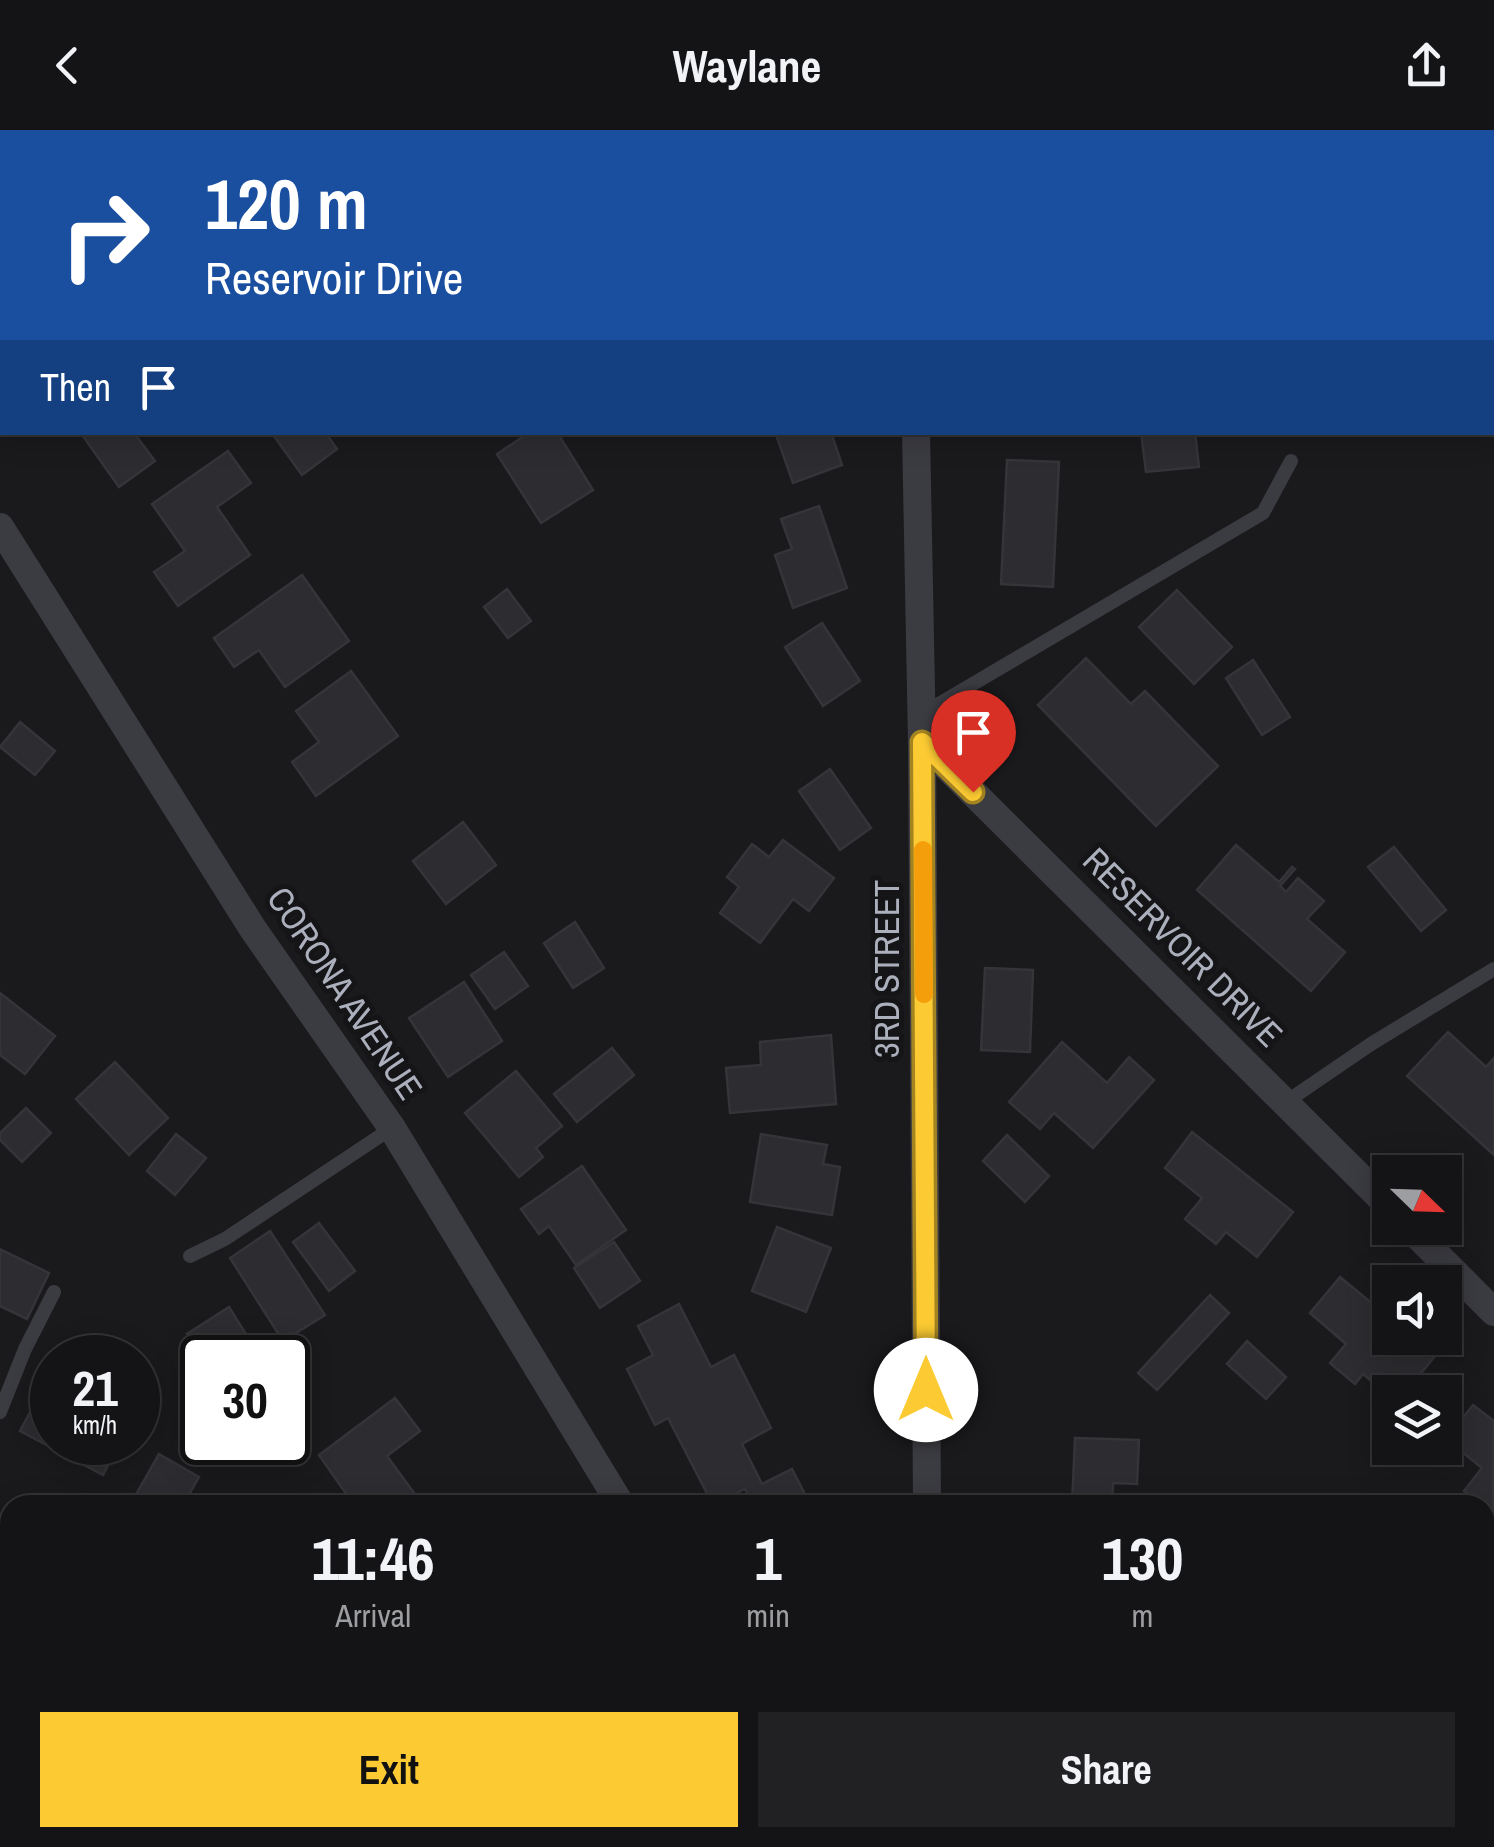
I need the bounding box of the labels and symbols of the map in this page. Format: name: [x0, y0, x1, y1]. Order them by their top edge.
pin: [931, 690, 1016, 793]
street label: RESERVOIR DRIVE: [1073, 837, 1293, 1057]
street label: CORONA AVENUE: [257, 878, 433, 1108]
street label: 3RD STREET: [863, 880, 910, 1058]
north arrow: [1372, 1155, 1462, 1245]
speed limit sign: 30: [180, 1335, 310, 1465]
position arrow: [874, 1338, 978, 1442]

